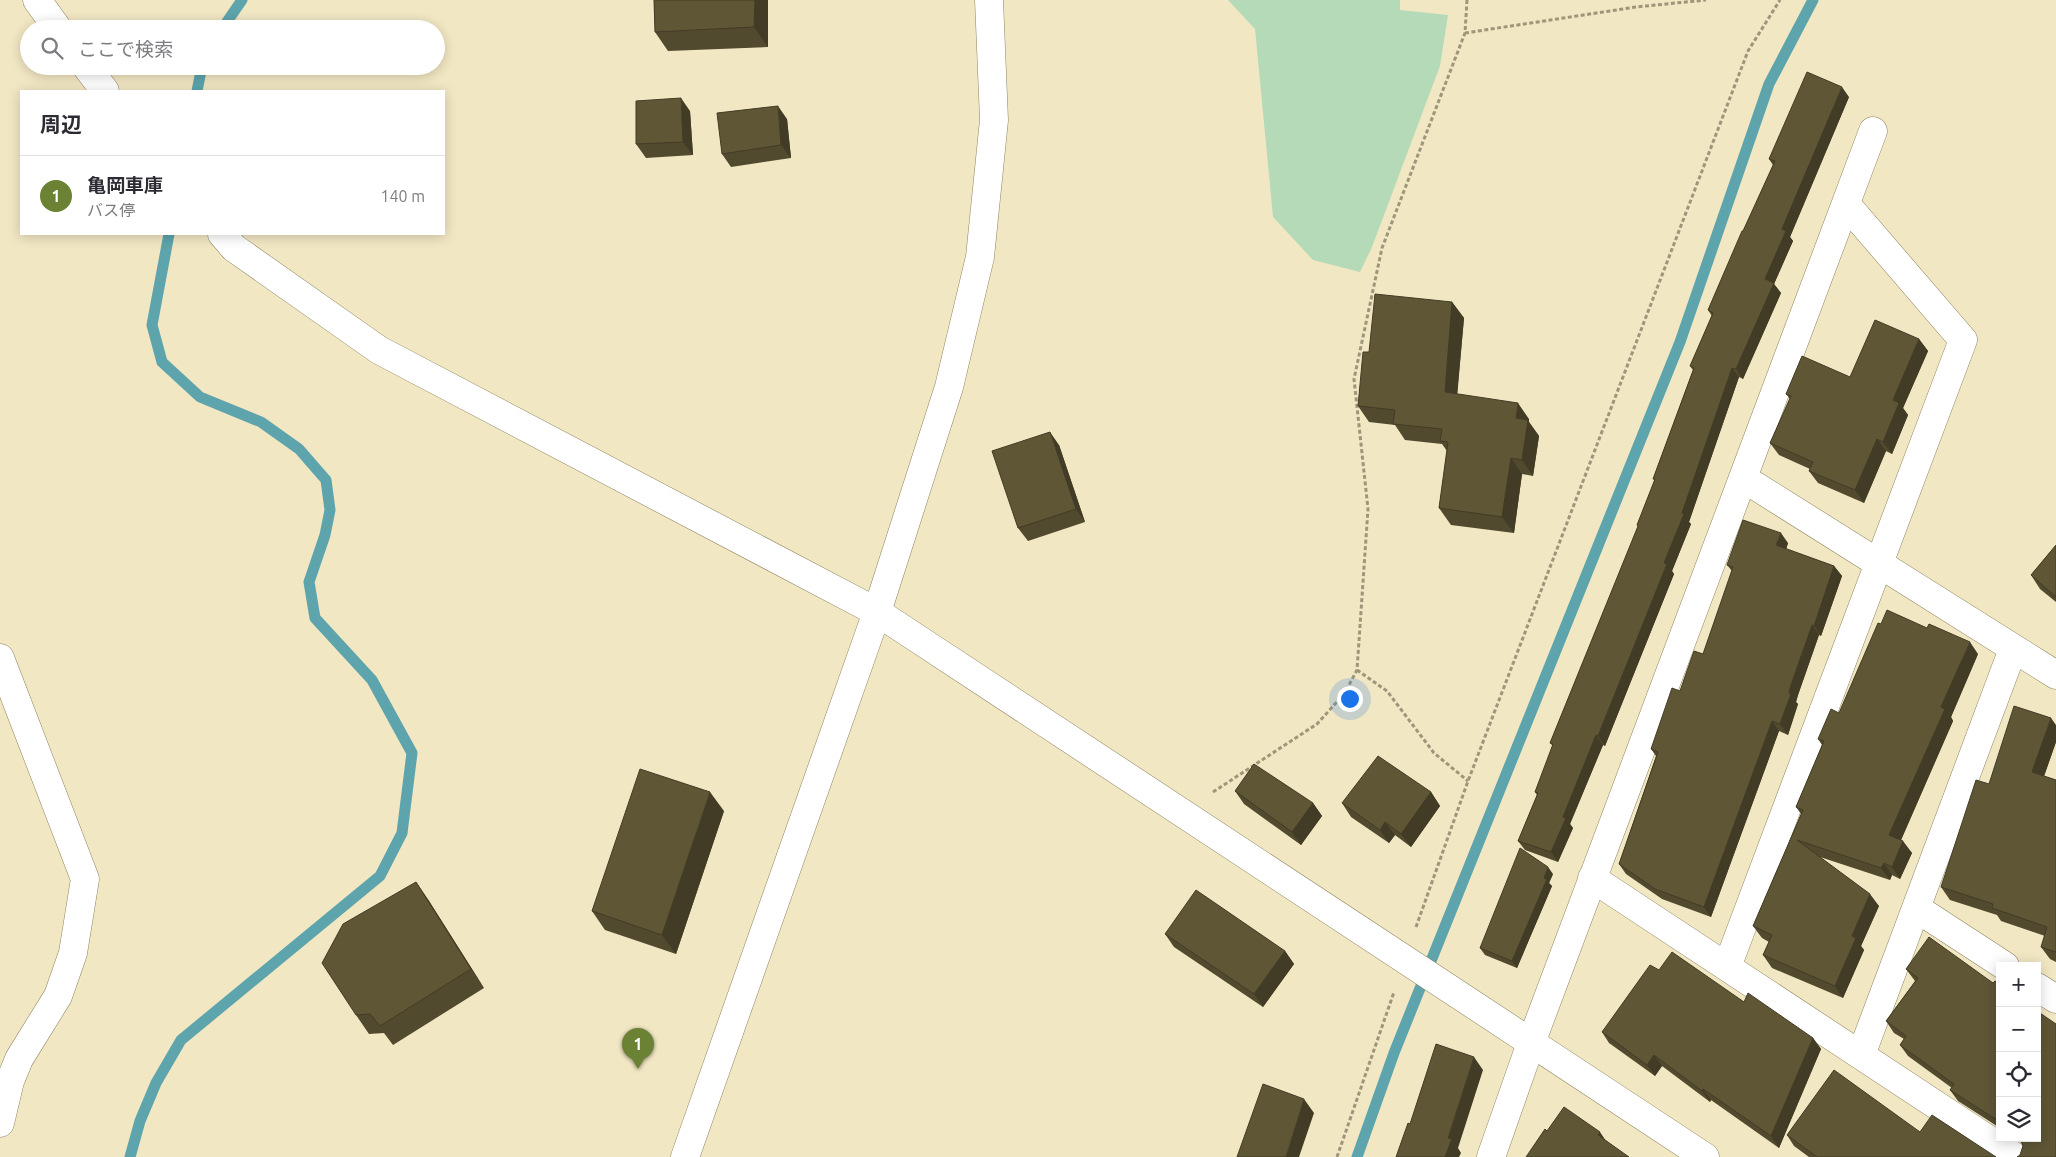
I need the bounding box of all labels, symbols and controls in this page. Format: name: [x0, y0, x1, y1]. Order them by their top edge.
search box: [20, 20, 445, 75]
icon: search: [38, 34, 66, 62]
text: ここで検索: [78, 38, 173, 60]
text: 周辺: [40, 112, 82, 136]
text: 亀岡車庫: [87, 174, 163, 196]
text: 1: [51, 187, 61, 205]
text: 140 m: [380, 187, 425, 205]
text: バス停: [87, 201, 135, 219]
your location: [1337, 686, 1363, 712]
map controls: [1996, 962, 2041, 1142]
button: +: [1996, 962, 2041, 1007]
button: −: [1996, 1007, 2041, 1052]
pin: 1: [622, 1028, 654, 1069]
button: locate: [1996, 1052, 2041, 1097]
button: layers: [1996, 1097, 2041, 1142]

